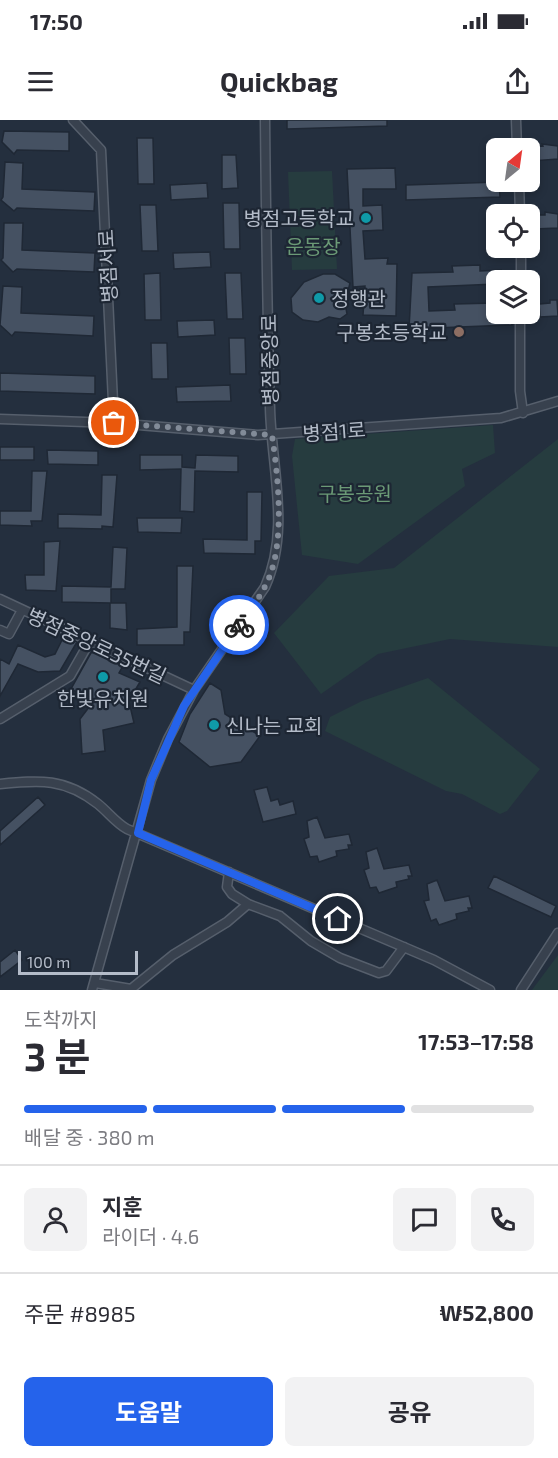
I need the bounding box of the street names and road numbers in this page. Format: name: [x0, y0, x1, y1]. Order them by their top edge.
street label: 병점서로: [93, 229, 121, 303]
street label: 병점중앙로: [256, 314, 282, 406]
street label: 병점1로: [302, 417, 366, 445]
street label: 병점중앙로35번길: [24, 602, 170, 688]

